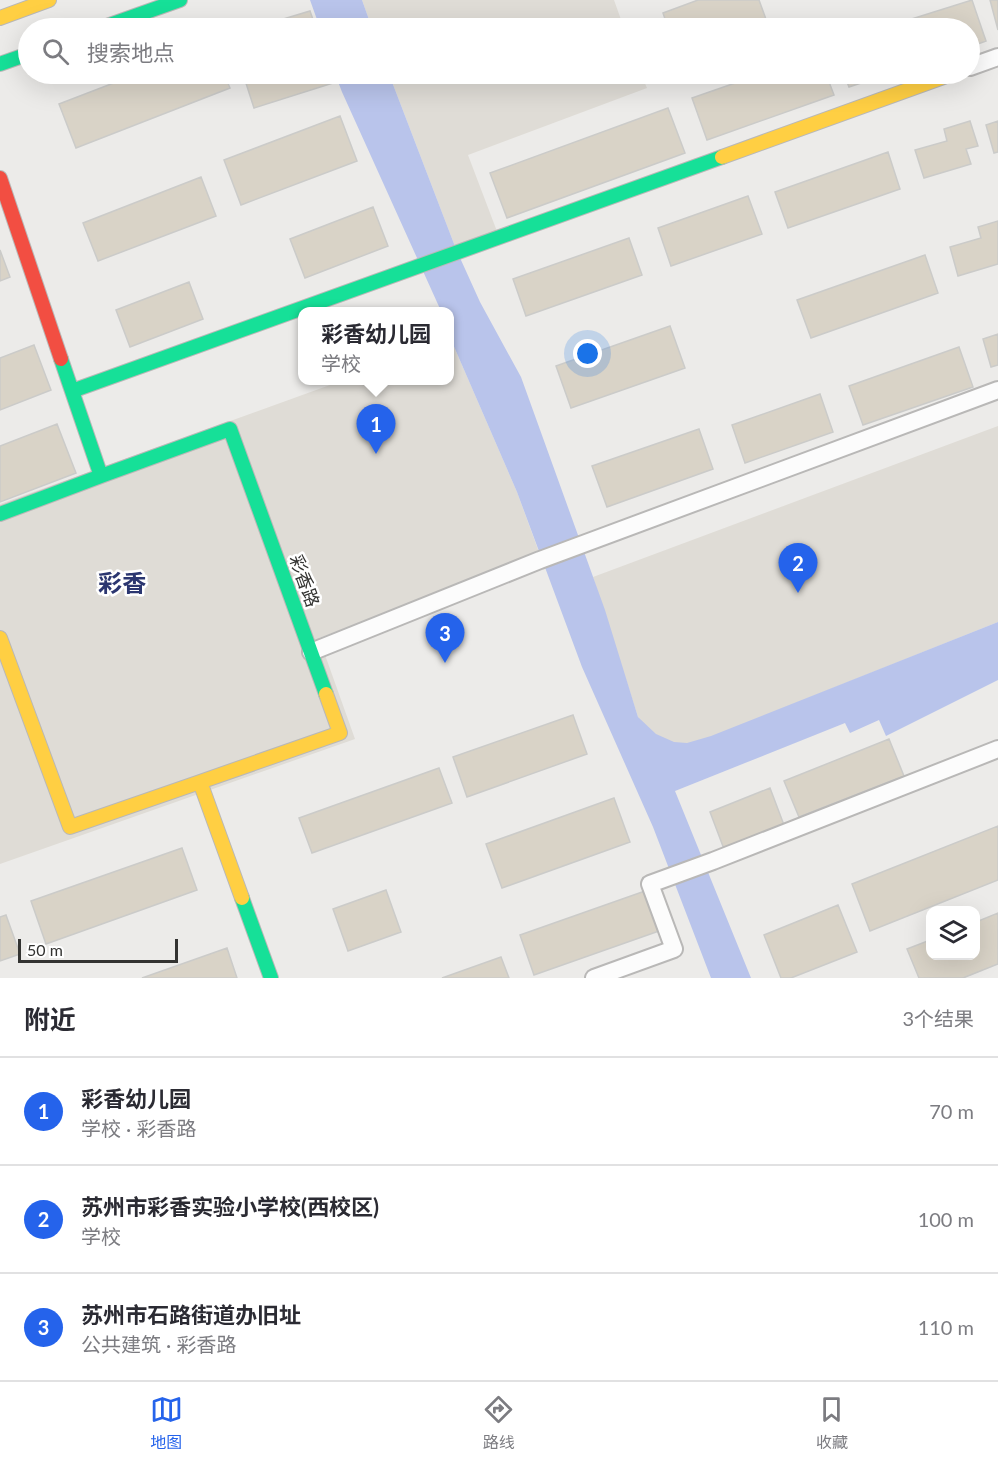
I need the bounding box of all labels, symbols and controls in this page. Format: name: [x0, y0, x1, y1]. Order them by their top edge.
search box: [18, 18, 980, 84]
icon: search: [39, 35, 72, 68]
text: 搜索地点: [87, 39, 175, 66]
popup: [298, 307, 454, 385]
text: 彩香幼儿园: [321, 320, 431, 347]
your location: [573, 339, 602, 368]
text: 学校: [321, 351, 361, 375]
pin: 1: [356, 404, 395, 454]
pin: 2: [778, 544, 818, 593]
street label: 彩香路: [285, 552, 325, 610]
district label: 彩香: [98, 568, 146, 597]
pin: 3: [426, 614, 464, 663]
map controls: [926, 906, 980, 960]
button: layers: [926, 906, 980, 960]
scale bar: [18, 936, 178, 964]
text: 50 m: [27, 940, 63, 959]
text: 附近: [24, 1003, 76, 1035]
text: 3个结果: [902, 1006, 974, 1030]
text: 彩香幼儿园: [81, 1085, 191, 1112]
text: 1: [38, 1099, 49, 1123]
text: 70 m: [929, 1099, 974, 1123]
text: 学校 · 彩香路: [81, 1116, 196, 1140]
text: 苏州市彩香实验小学校(西校区): [81, 1193, 379, 1220]
text: 2: [38, 1207, 49, 1231]
text: 100 m: [918, 1207, 974, 1231]
text: 学校: [81, 1224, 121, 1248]
text: 苏州市石路街道办旧址: [81, 1301, 301, 1328]
text: 3: [38, 1315, 49, 1339]
text: 110 m: [918, 1315, 974, 1339]
text: 公共建筑 · 彩香路: [81, 1332, 236, 1356]
tab: 地图: [150, 1393, 183, 1453]
tab: 路线: [482, 1393, 515, 1453]
tab: 收藏: [815, 1393, 848, 1453]

